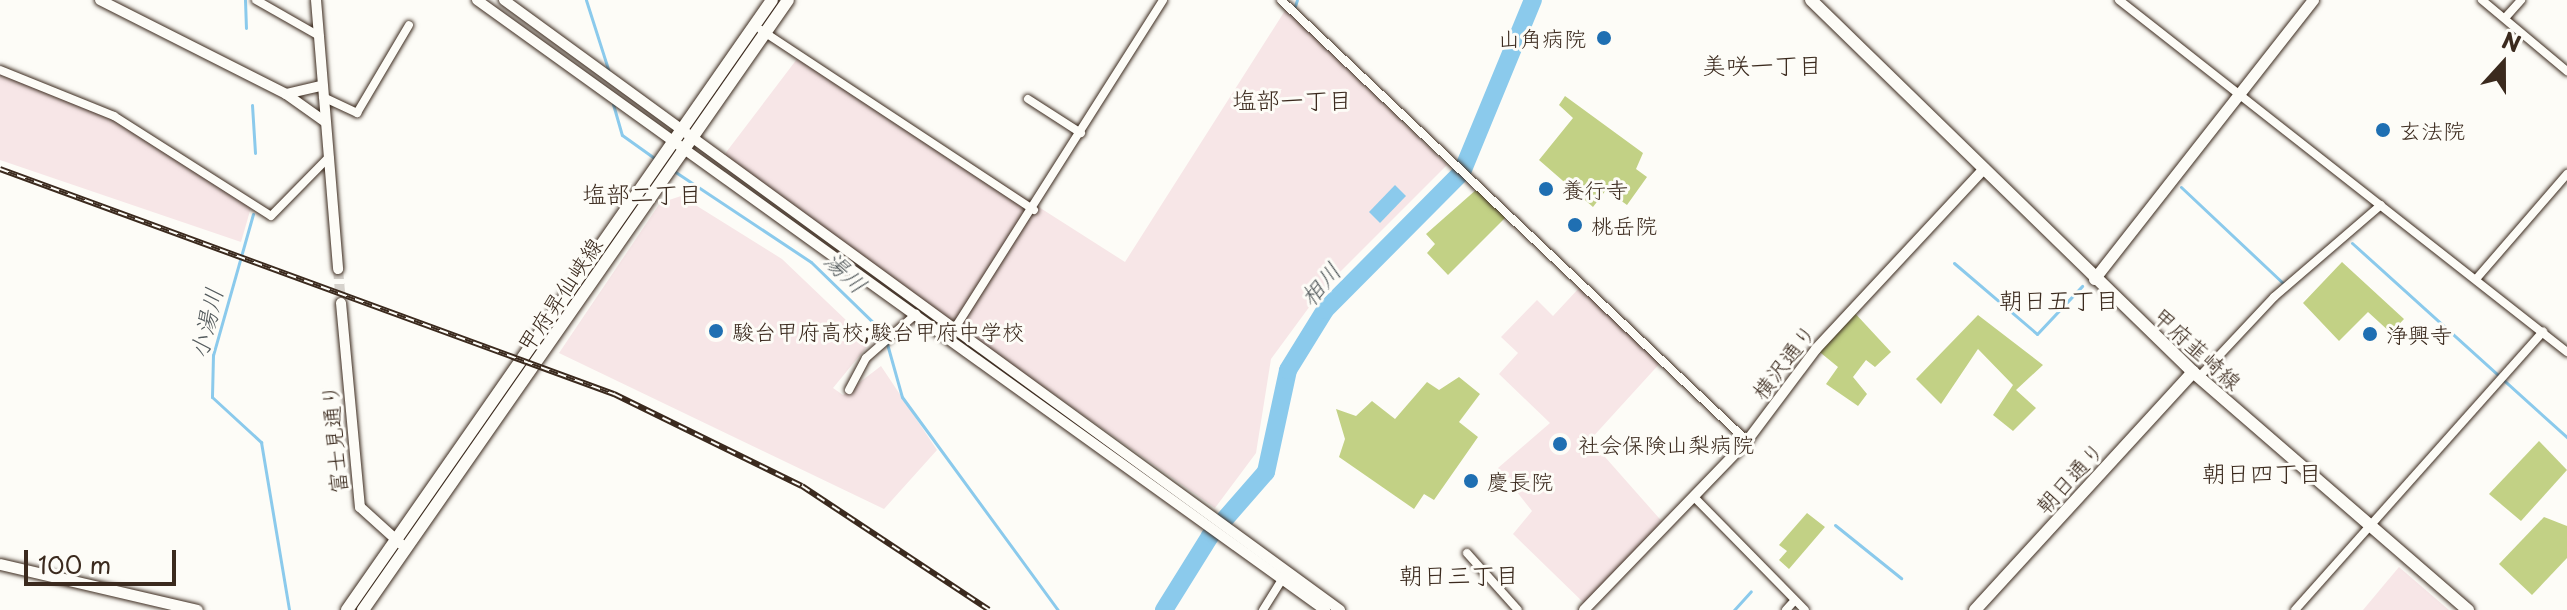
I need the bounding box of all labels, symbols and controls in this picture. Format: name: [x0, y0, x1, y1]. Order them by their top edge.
text: N: [2498, 23, 2526, 60]
north arrow: [2463, 24, 2543, 104]
place label: 山角病院: [1498, 25, 1586, 51]
marker: 山角病院: [1593, 27, 1615, 49]
district label: 美咲一丁目: [1702, 51, 1822, 79]
district label: 塩部一丁目: [1232, 86, 1352, 114]
place label: 玄法院: [2399, 117, 2465, 143]
marker: 玄法院: [2374, 121, 2392, 139]
place label: 養行寺: [1562, 176, 1628, 202]
district label: 塩部二丁目: [582, 180, 702, 208]
marker: 養行寺: [1537, 180, 1555, 198]
place label: 桃岳院: [1591, 212, 1657, 238]
marker: 桃岳院: [1566, 216, 1584, 234]
street label: 甲府昇仙峡線: [511, 232, 607, 356]
water label: 湯川: [819, 245, 873, 299]
water label: 相川: [1293, 256, 1347, 312]
water label: 小湯川: [184, 285, 228, 361]
district label: 朝日五丁目: [1999, 286, 2119, 314]
street label: 甲府韮崎線: [2148, 301, 2248, 395]
place label: 駿台甲府高校;駿台甲府中学校: [732, 318, 1024, 344]
street label: 横沢通り: [1746, 318, 1820, 404]
place label: 浄興寺: [2386, 321, 2452, 347]
marker: 駿台甲府高校;駿台甲府中学校: [707, 322, 725, 340]
marker: 浄興寺: [2361, 325, 2379, 343]
street label: 富士見通り: [315, 383, 351, 495]
place label: 社会保険山梨病院: [1578, 431, 1754, 457]
marker: 社会保険山梨病院: [1549, 433, 1571, 455]
street label: 朝日通り: [2029, 436, 2109, 518]
district label: 朝日四丁目: [2202, 459, 2322, 487]
place label: 慶長院: [1487, 468, 1553, 494]
marker: 慶長院: [1462, 472, 1480, 490]
scale bar: [28, 534, 180, 584]
text: 100 m: [38, 546, 111, 582]
district label: 朝日三丁目: [1399, 561, 1519, 589]

